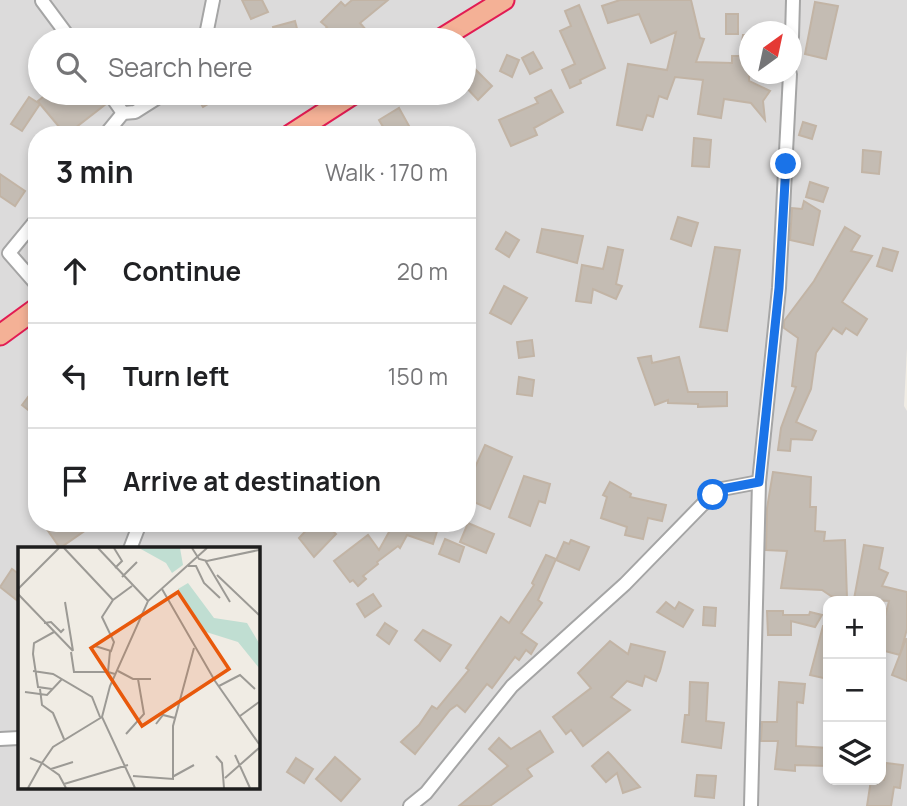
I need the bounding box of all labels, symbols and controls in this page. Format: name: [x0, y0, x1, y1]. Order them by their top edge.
north arrow: [739, 21, 802, 84]
search box: [28, 28, 476, 105]
icon: search: [52, 48, 90, 86]
text: Search here: [108, 49, 253, 85]
route end: [770, 148, 801, 179]
text: 3 min: [56, 151, 134, 192]
text: Walk · 170 m: [325, 156, 448, 188]
icon: ahead: [56, 252, 94, 290]
text: Continue: [123, 253, 241, 289]
text: 20 m: [397, 255, 448, 287]
icon: left: [56, 357, 94, 395]
text: Turn left: [123, 358, 230, 394]
text: 150 m: [388, 360, 448, 392]
icon: arrive: [56, 462, 94, 500]
text: Arrive at destination: [123, 463, 381, 499]
route start: [697, 479, 728, 510]
inset map: [18, 547, 259, 788]
map controls: [823, 596, 886, 785]
button: +: [823, 596, 886, 659]
button: −: [823, 659, 886, 722]
button: layers: [823, 722, 886, 785]

